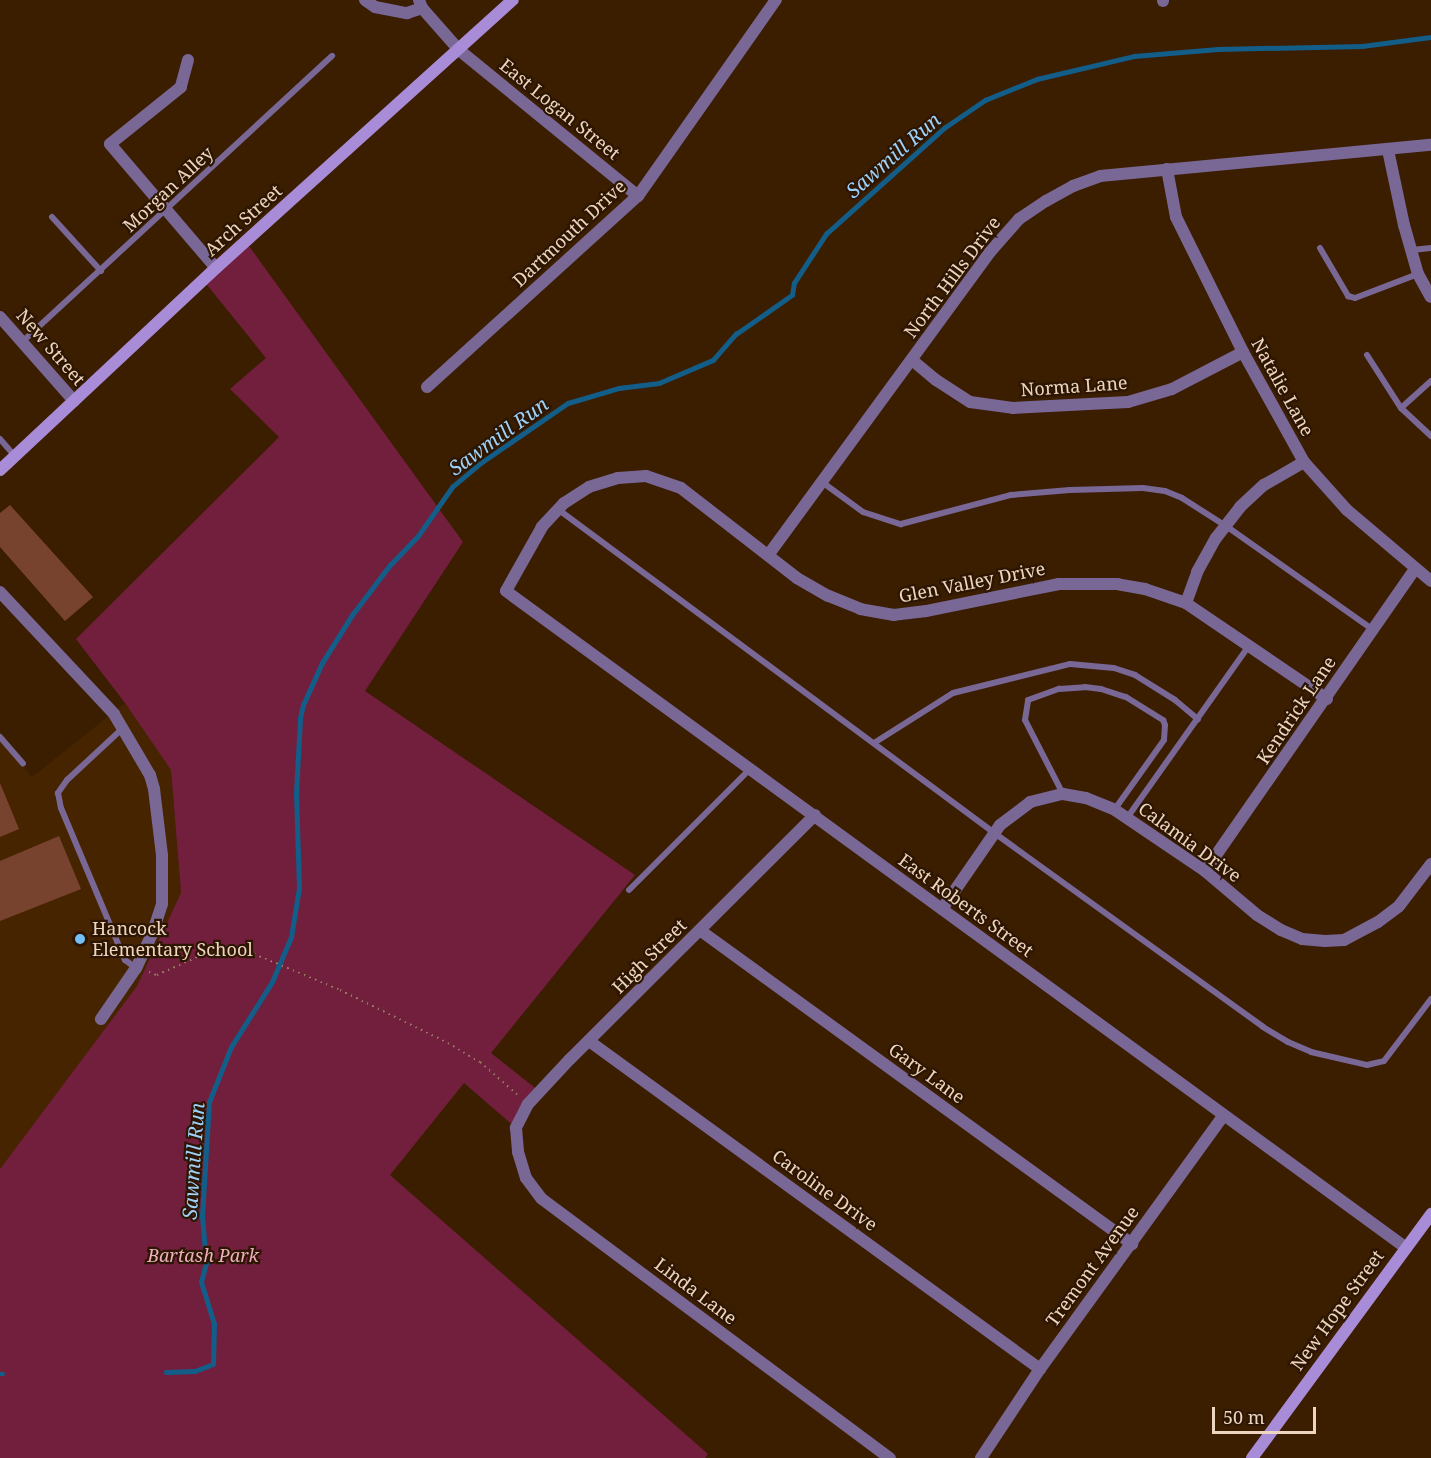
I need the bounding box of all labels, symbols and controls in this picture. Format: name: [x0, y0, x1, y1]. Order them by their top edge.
street label: East Logan Street: [496, 54, 624, 164]
water label: Sawmill Run: [841, 107, 945, 203]
street label: Morgan Alley: [118, 142, 218, 236]
street label: Dartmouth Drive: [508, 175, 630, 291]
street label: Arch Street: [200, 180, 286, 260]
street label: North Hills Drive: [899, 212, 1005, 342]
street label: New Street: [12, 305, 90, 389]
street label: Natalie Lane: [1247, 334, 1319, 440]
street label: Norma Lane: [1020, 371, 1128, 401]
water label: Sawmill Run: [443, 392, 553, 480]
street label: Glen Valley Drive: [897, 557, 1047, 607]
street label: Kendrick Lane: [1252, 652, 1340, 768]
street label: Calamia Drive: [1134, 797, 1246, 887]
street label: East Roberts Street: [894, 849, 1038, 961]
street label: High Street: [607, 914, 691, 998]
place label: Hancock Elementary School: [92, 918, 253, 960]
marker: Hancock Elementary School: [73, 932, 87, 946]
street label: Gary Lane: [885, 1038, 969, 1108]
water label: Sawmill Run: [177, 1102, 209, 1220]
street label: Caroline Drive: [768, 1145, 882, 1235]
street label: Tremont Avenue: [1041, 1202, 1143, 1330]
park label: Bartash Park: [147, 1244, 259, 1266]
street label: New Hope Street: [1286, 1245, 1388, 1375]
street label: Linda Lane: [651, 1253, 741, 1329]
scale bar: [1215, 1395, 1318, 1433]
text: 50 m: [1223, 1405, 1265, 1429]

